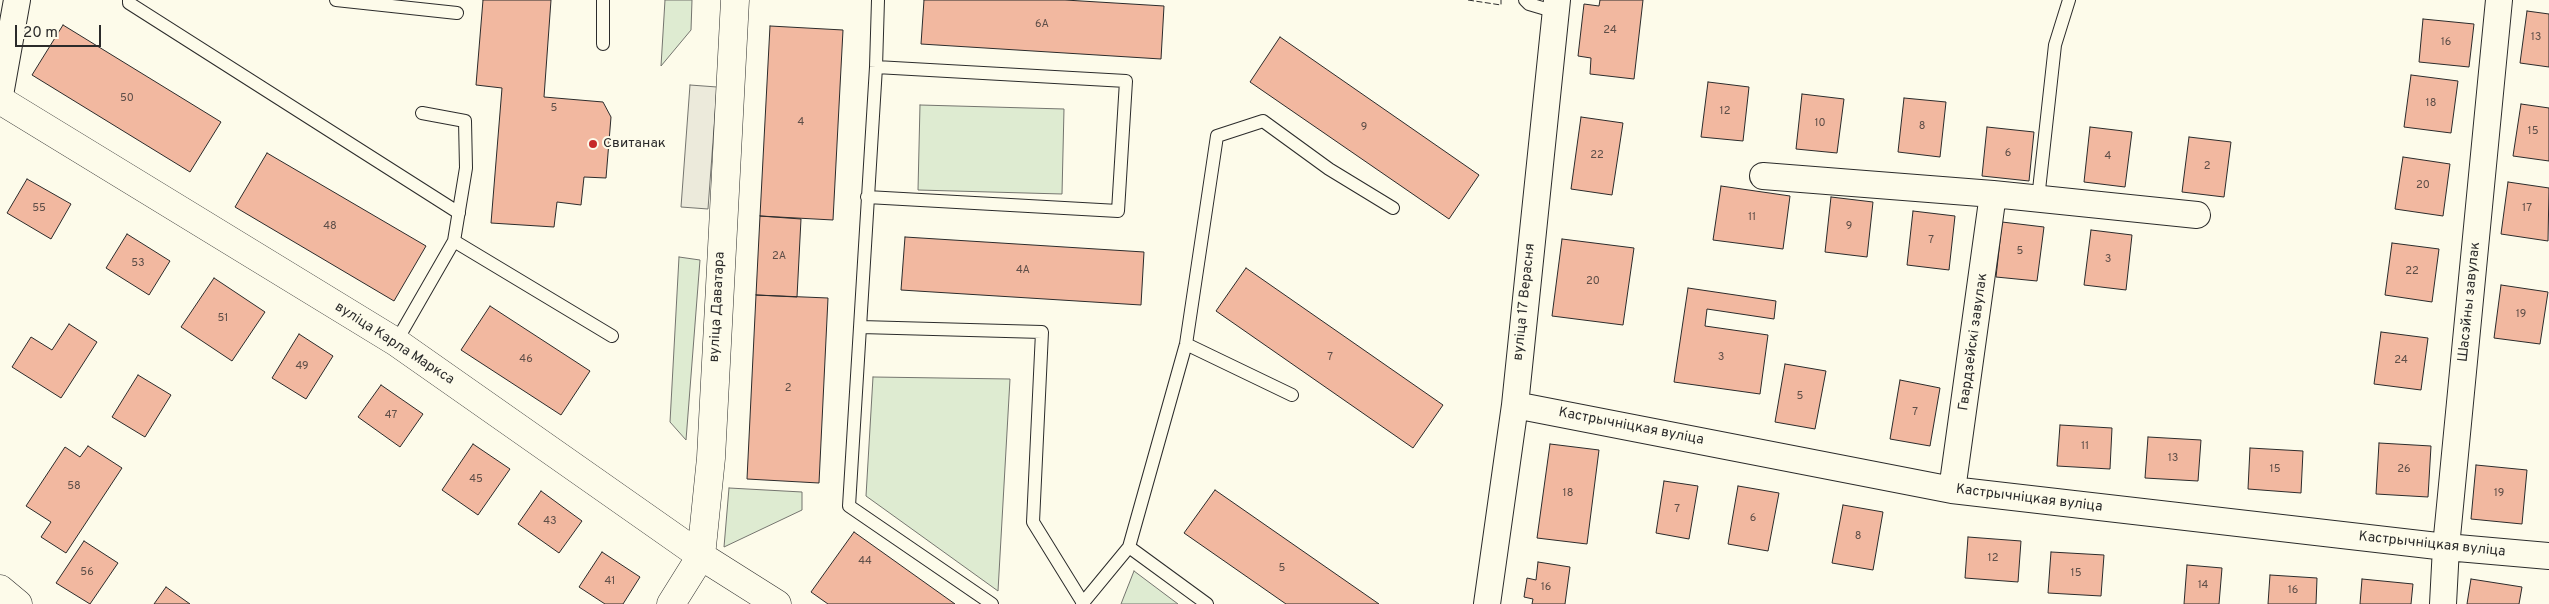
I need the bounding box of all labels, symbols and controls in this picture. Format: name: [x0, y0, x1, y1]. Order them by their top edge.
scale bar: [18, 15, 104, 47]
house number: 6А: [1035, 18, 1049, 32]
text: 20 m: [23, 24, 58, 43]
house number: 24: [1603, 24, 1617, 38]
house number: 13: [2531, 31, 2541, 45]
house number: 16: [2441, 36, 2451, 50]
house number: 50: [120, 92, 134, 106]
house number: 18: [2426, 97, 2436, 111]
house number: 5: [551, 102, 557, 116]
house number: 12: [1720, 105, 1730, 119]
house number: 4: [798, 116, 804, 130]
house number: 10: [1814, 117, 1826, 131]
house number: 8: [1919, 120, 1925, 134]
house number: 9: [1361, 121, 1367, 135]
house number: 15: [2528, 125, 2538, 139]
place label: Свитанак: [603, 136, 666, 152]
marker: Свитанак: [587, 138, 599, 150]
house number: 6: [2005, 147, 2011, 161]
house number: 22: [1590, 149, 1604, 163]
house number: 4: [2105, 150, 2111, 164]
house number: 2: [2204, 160, 2210, 174]
house number: 20: [2416, 179, 2430, 193]
house number: 55: [32, 202, 46, 216]
house number: 17: [2522, 202, 2532, 216]
house number: 11: [1748, 211, 1756, 225]
house number: 48: [323, 220, 337, 234]
house number: 9: [1846, 220, 1852, 234]
house number: 7: [1928, 234, 1934, 248]
street label: Шасэйны завулак: [2455, 241, 2485, 363]
street label: вуліца 17 Верасня: [1510, 243, 1540, 361]
house number: 5: [2017, 245, 2023, 259]
house number: 2А: [772, 250, 786, 264]
street label: вуліца Даватара: [707, 251, 729, 363]
house number: 3: [2105, 253, 2111, 267]
house number: 53: [131, 257, 145, 271]
house number: 4А: [1016, 264, 1030, 278]
house number: 22: [2405, 265, 2419, 279]
street label: Гвардзейскі завулак: [1956, 272, 1992, 412]
house number: 20: [1586, 275, 1600, 289]
street label: вуліца Карла Маркса: [331, 299, 457, 389]
house number: 19: [2516, 308, 2526, 322]
house number: 51: [218, 312, 228, 326]
house number: 7: [1327, 351, 1333, 365]
house number: 3: [1718, 351, 1724, 365]
house number: 46: [519, 353, 533, 367]
house number: 24: [2394, 354, 2408, 368]
house number: 49: [295, 360, 309, 374]
house number: 2: [785, 382, 791, 396]
house number: 5: [1797, 390, 1803, 404]
street label: Кастрычніцкая вуліца: [1557, 405, 1705, 449]
house number: 7: [1912, 406, 1918, 420]
house number: 47: [385, 409, 397, 423]
house number: 11: [2081, 440, 2089, 454]
house number: 13: [2168, 452, 2178, 466]
house number: 15: [2270, 463, 2280, 477]
house number: 26: [2397, 463, 2411, 477]
house number: 45: [469, 473, 483, 487]
house number: 58: [67, 480, 81, 494]
street label: Кастрычніцкая вуліца: [1955, 482, 2103, 516]
house number: 18: [1563, 487, 1573, 501]
house number: 19: [2494, 487, 2504, 501]
house number: 7: [1674, 503, 1680, 517]
house number: 6: [1750, 512, 1756, 526]
house number: 43: [543, 515, 557, 529]
street label: Кастрычніцкая вуліца: [2358, 529, 2506, 561]
house number: 8: [1855, 530, 1861, 544]
house number: 12: [1988, 552, 1998, 566]
house number: 44: [858, 555, 872, 569]
house number: 5: [1279, 562, 1285, 576]
house number: 56: [80, 566, 94, 580]
house number: 15: [2071, 567, 2081, 581]
house number: 41: [605, 575, 615, 589]
house number: 14: [2198, 579, 2208, 593]
house number: 16: [1541, 581, 1551, 595]
house number: 16: [2288, 584, 2298, 598]

